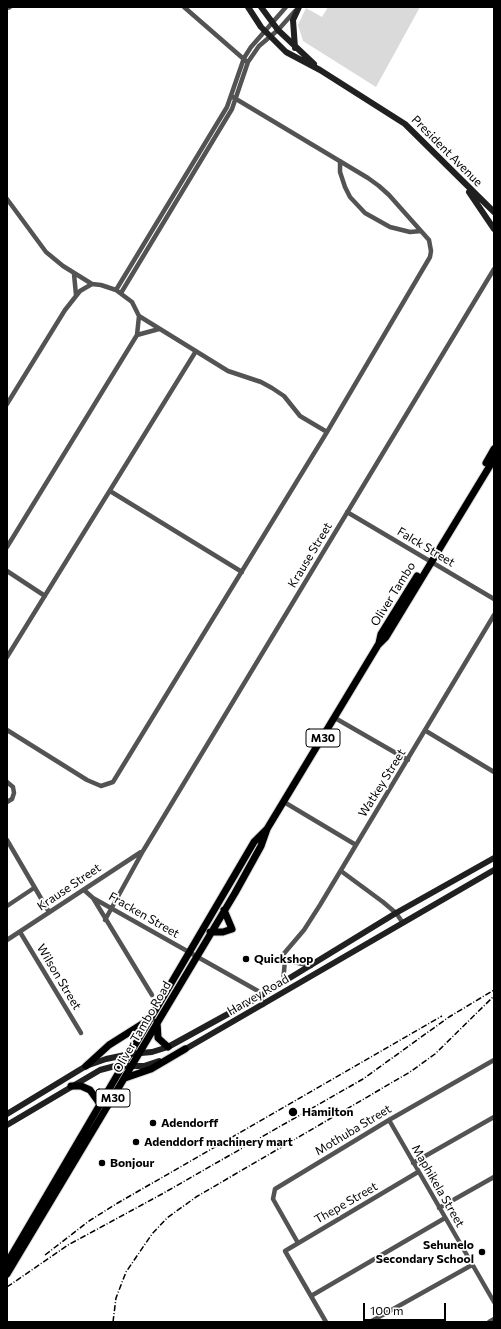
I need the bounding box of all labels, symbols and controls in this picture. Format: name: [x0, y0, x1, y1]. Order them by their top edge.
street label: President Avenue: [409, 113, 485, 189]
street label: Krause Street: [285, 520, 335, 590]
street label: Falck Street: [395, 524, 457, 570]
street label: Oliver Tambo: [368, 559, 418, 629]
road number: M30: [306, 729, 340, 747]
street label: Watkey Street: [355, 746, 409, 820]
street label: Krause Street: [34, 860, 104, 914]
street label: Fracken Street: [106, 889, 182, 941]
street label: Wilson Street: [34, 942, 84, 1012]
place label: Quickshop: [254, 952, 313, 966]
marker: Quickshop: [241, 954, 251, 964]
street label: Harvey Road: [225, 972, 291, 1018]
street label: Oliver Tambo Road: [110, 979, 174, 1075]
road number: M30: [96, 1089, 130, 1107]
street label: Mothuba Street: [312, 1102, 394, 1158]
place label: Hamilton: [302, 1105, 354, 1119]
marker: Hamilton: [287, 1106, 299, 1118]
place label: Adendorff: [161, 1116, 218, 1130]
marker: Adendorff: [148, 1118, 158, 1128]
place label: Adenddorf machinery mart: [144, 1135, 293, 1149]
marker: Adenddorf machinery mart: [131, 1137, 141, 1147]
street label: Maphikela Street: [409, 1142, 467, 1230]
place label: Bonjour: [110, 1156, 154, 1170]
marker: Bonjour: [97, 1158, 107, 1168]
street label: Thepe Street: [312, 1179, 380, 1227]
place label: Sehunelo Secondary School: [376, 1238, 474, 1266]
marker: Sehunelo Secondary School: [477, 1247, 487, 1257]
scale bar: [365, 1295, 448, 1321]
text: 100 m: [370, 1303, 404, 1317]

